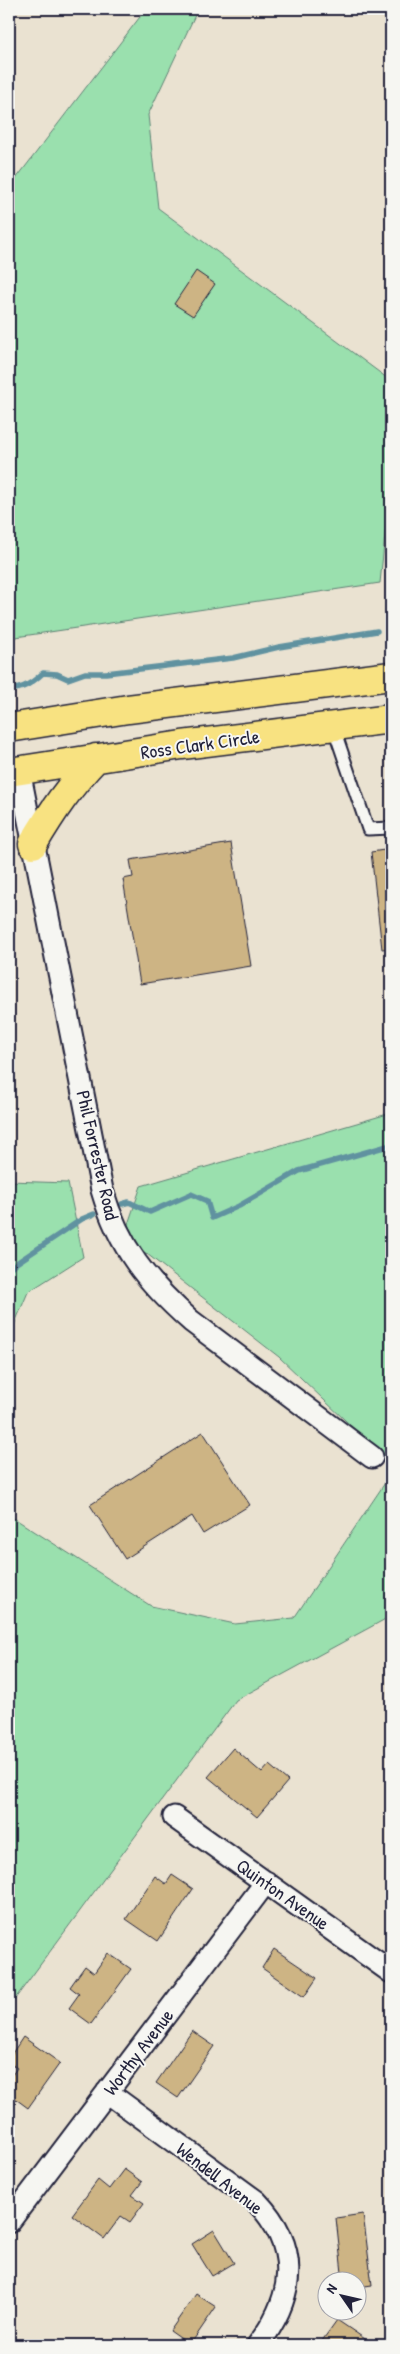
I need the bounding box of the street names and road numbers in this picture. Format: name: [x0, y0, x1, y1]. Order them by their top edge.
street label: Ross Clark Circle: [139, 723, 262, 765]
street label: Phil Forrester Road: [70, 1088, 126, 1223]
street label: Quinton Avenue: [231, 1852, 335, 1936]
street label: Worthy Avenue: [97, 2003, 179, 2100]
street label: Wendell Avenue: [171, 2136, 269, 2220]

